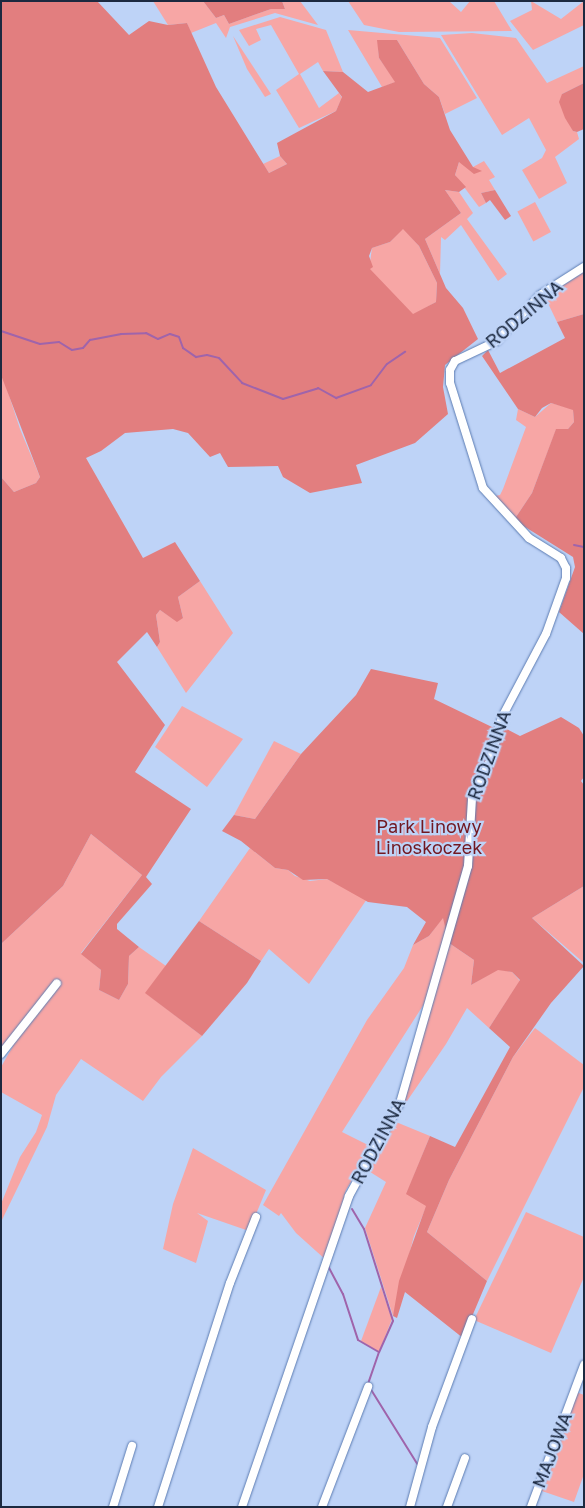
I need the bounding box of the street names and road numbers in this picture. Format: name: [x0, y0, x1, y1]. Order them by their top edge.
street label: RODZINNA: [481, 276, 567, 352]
street label: RODZINNA: [463, 707, 515, 803]
street label: RODZINNA: [346, 1094, 410, 1188]
street label: MAJOWA: [528, 1409, 576, 1491]

